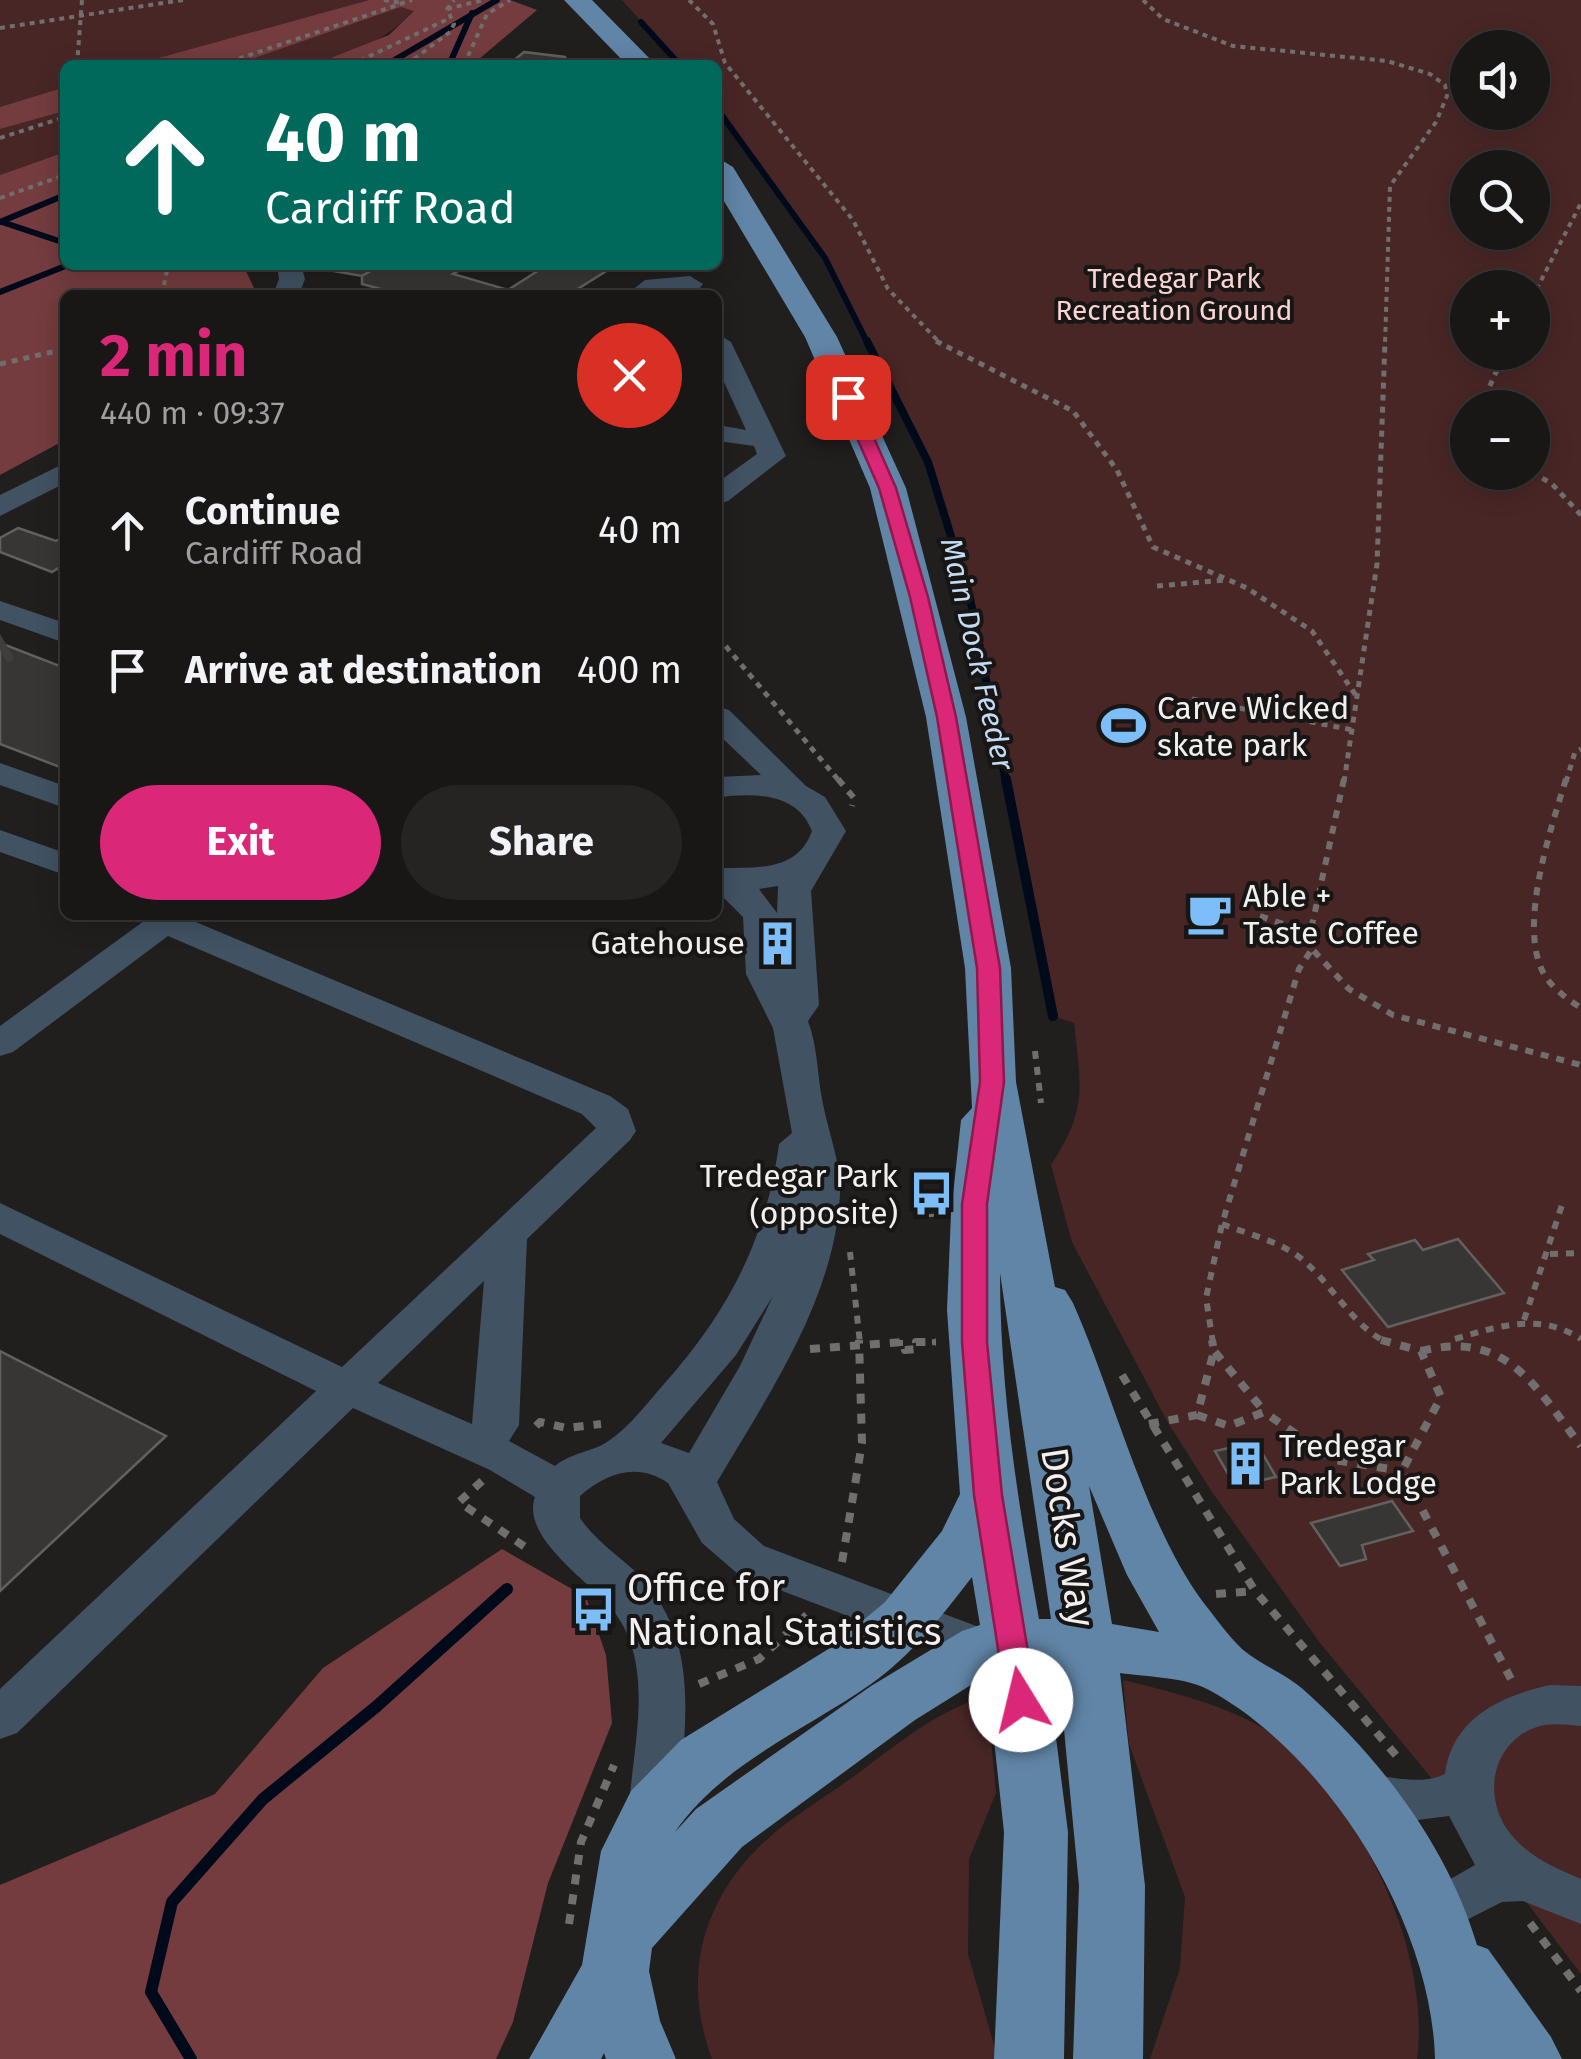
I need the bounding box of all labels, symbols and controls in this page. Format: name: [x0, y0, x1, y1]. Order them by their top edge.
map controls: [1450, 30, 1550, 490]
button: sound: [1450, 30, 1550, 130]
text: 40 m: [265, 96, 421, 180]
icon: ahead: [100, 100, 230, 230]
button: search: [1450, 150, 1550, 250]
text: Cardiff Road: [265, 181, 516, 235]
park label: Tredegar Park Recreation Ground: [1056, 262, 1292, 327]
button: +: [1450, 270, 1550, 370]
text: 2 min: [100, 320, 247, 392]
button: close: [577, 323, 682, 428]
pin: [806, 355, 891, 440]
icon: arrive: [821, 370, 876, 425]
button: −: [1450, 390, 1550, 490]
text: 440 m · 09:37: [100, 394, 285, 432]
text: Continue: [185, 488, 340, 534]
icon: ahead: [100, 503, 155, 558]
text: 40 m: [598, 507, 682, 553]
text: Cardiff Road: [185, 534, 363, 572]
water label: Main Dock Feeder: [933, 534, 1022, 775]
icon: arrive: [100, 643, 155, 698]
text: Arrive at destination: [185, 647, 542, 693]
text: 400 m: [577, 647, 682, 693]
place label: Carve Wicked skate park: [1157, 689, 1349, 764]
sports icon: Carve Wicked skate park: [1100, 702, 1148, 750]
button: Exit: [100, 785, 381, 900]
button: Share: [401, 785, 682, 900]
place label: Able + Taste Coffee: [1243, 877, 1419, 952]
cafe icon: Able + Taste Coffee: [1186, 890, 1234, 938]
building icon: Gatehouse: [754, 919, 802, 967]
place label: Gatehouse: [590, 924, 745, 962]
place label: Tredegar Park (opposite): [700, 1157, 899, 1232]
bus stop icon: Tredegar Park (opposite): [907, 1170, 955, 1218]
place label: Tredegar Park Lodge: [1279, 1427, 1437, 1502]
building icon: Tredegar Park Lodge: [1222, 1440, 1270, 1488]
street label: Docks Way: [1031, 1444, 1105, 1630]
place label: Office for National Statistics: [627, 1565, 941, 1655]
bus stop icon: Office for National Statistics: [570, 1586, 618, 1634]
position arrow: [969, 1648, 1073, 1752]

